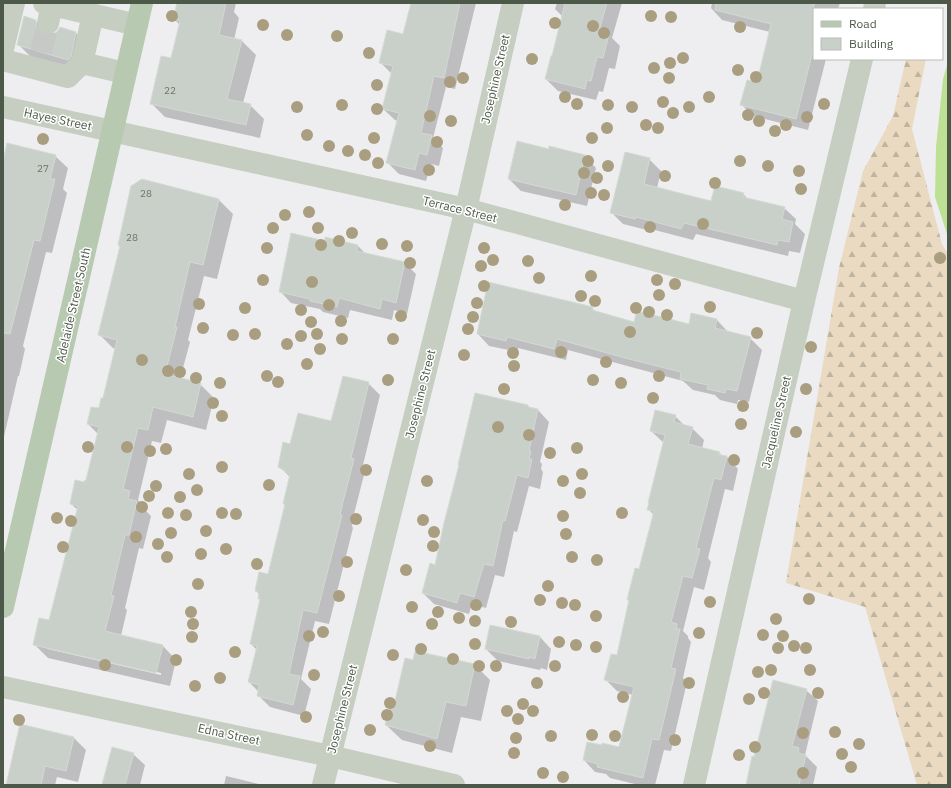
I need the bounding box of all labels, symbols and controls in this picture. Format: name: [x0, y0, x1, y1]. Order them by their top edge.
legend: [813, 8, 943, 60]
text: Road: [849, 16, 877, 31]
street label: Josephine Street: [477, 33, 513, 125]
text: Building: [849, 36, 894, 51]
house number: 22: [164, 84, 176, 97]
street label: Hayes Street: [23, 104, 93, 134]
house number: 27: [37, 162, 49, 175]
house number: 28: [140, 187, 152, 200]
street label: Terrace Street: [421, 193, 499, 225]
house number: 28: [126, 231, 138, 244]
street label: Adelaide Street South: [52, 246, 94, 364]
street label: Josephine Street: [402, 348, 438, 440]
street label: Jacqueline Street: [758, 374, 794, 470]
street label: Josephine Street: [324, 663, 360, 755]
street label: Edna Street: [197, 720, 261, 748]

